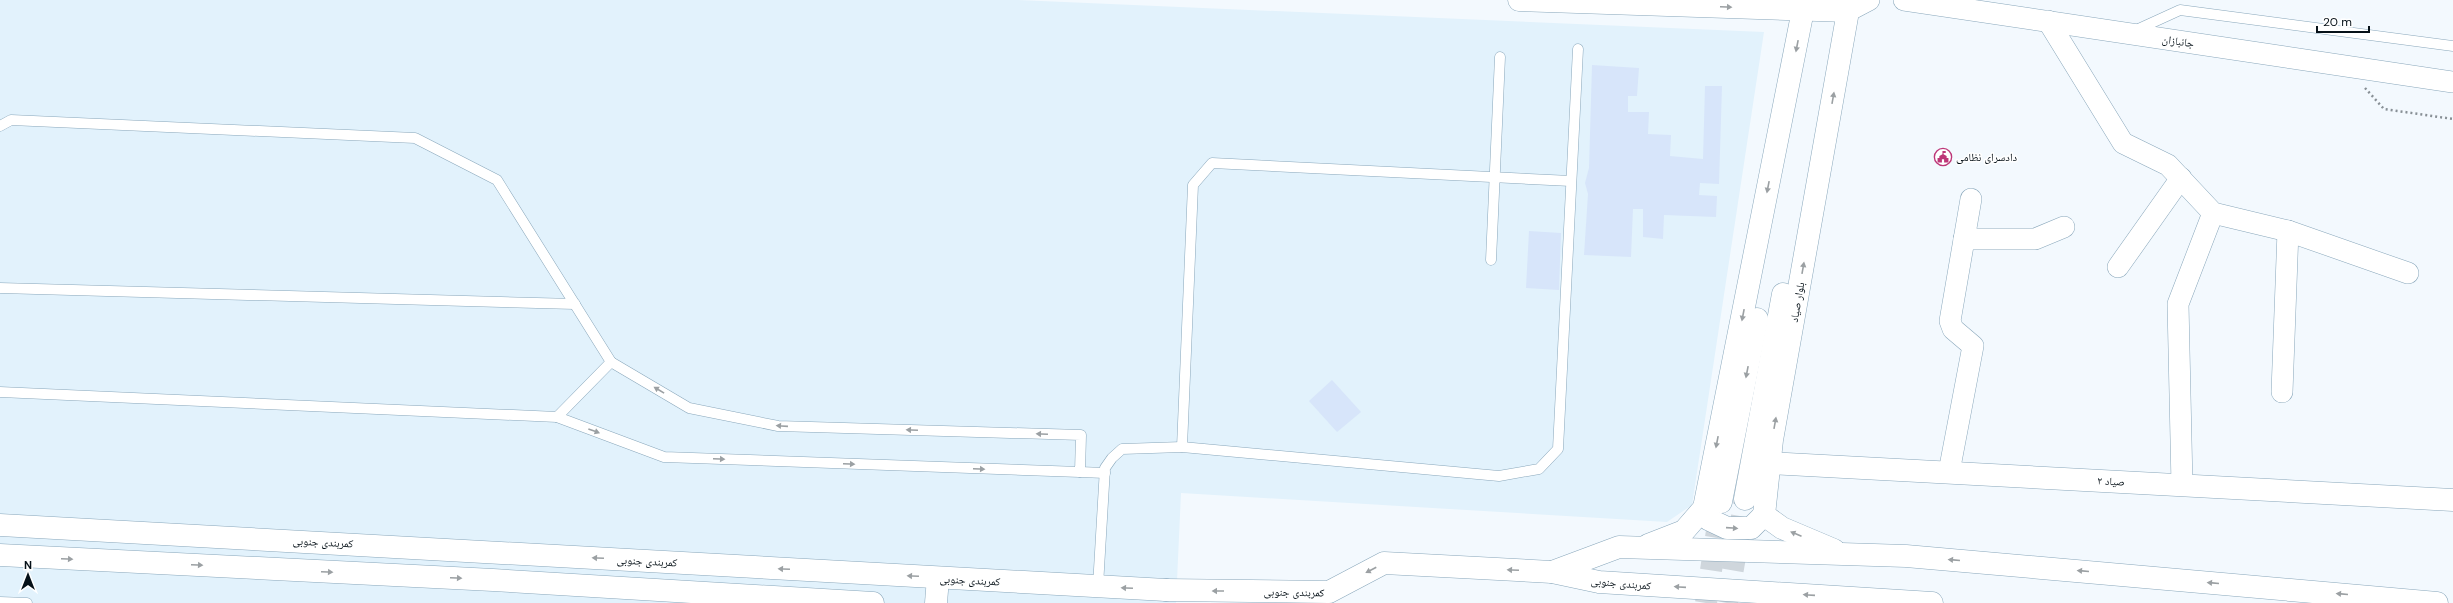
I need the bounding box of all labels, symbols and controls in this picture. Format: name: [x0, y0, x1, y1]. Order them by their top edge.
one-way arrow: [1720, 4, 1733, 10]
scale bar: [2317, 8, 2369, 34]
text: 20 m: [2323, 14, 2352, 30]
street label: جانبازان: [2161, 32, 2195, 50]
one-way arrow: [1793, 40, 1799, 52]
one-way arrow: [1830, 92, 1836, 104]
public building icon: دادسرای نظامی: [1933, 147, 1953, 167]
place label: دادسرای نظامی: [1956, 150, 2017, 164]
one-way arrow: [1765, 181, 1771, 194]
one-way arrow: [1800, 261, 1806, 274]
street label: بلوار صیاد: [1787, 281, 1807, 323]
one-way arrow: [1739, 309, 1745, 321]
one-way arrow: [1744, 366, 1750, 378]
one-way arrow: [653, 387, 665, 394]
one-way arrow: [1773, 417, 1779, 429]
one-way arrow: [776, 422, 788, 429]
one-way arrow: [905, 427, 918, 433]
one-way arrow: [588, 428, 600, 434]
one-way arrow: [1035, 431, 1048, 437]
one-way arrow: [1714, 436, 1720, 448]
one-way arrow: [713, 456, 726, 462]
one-way arrow: [843, 461, 856, 467]
one-way arrow: [973, 465, 985, 472]
street label: صیاد ۲: [2097, 473, 2125, 489]
one-way arrow: [1726, 524, 1738, 531]
one-way arrow: [1790, 531, 1801, 537]
street label: کمربندی جنوبی: [292, 533, 354, 551]
street label: کمربندی جنوبی: [616, 552, 678, 570]
north arrow: [8, 555, 48, 595]
one-way arrow: [61, 555, 73, 562]
one-way arrow: [592, 555, 604, 562]
one-way arrow: [1948, 557, 1960, 564]
text: N: [24, 558, 32, 572]
one-way arrow: [191, 562, 203, 569]
one-way arrow: [777, 566, 790, 572]
one-way arrow: [1365, 567, 1377, 573]
one-way arrow: [1506, 567, 1519, 573]
one-way arrow: [321, 568, 333, 575]
one-way arrow: [2077, 568, 2089, 574]
street label: کمربندی جنوبی: [939, 571, 1001, 589]
one-way arrow: [907, 573, 919, 580]
street label: کمربندی جنوبی: [1590, 573, 1652, 593]
one-way arrow: [450, 575, 462, 582]
one-way arrow: [2207, 579, 2219, 586]
street label: کمربندی جنوبی: [1264, 584, 1325, 600]
one-way arrow: [1674, 584, 1686, 591]
one-way arrow: [1121, 585, 1133, 592]
one-way arrow: [1211, 588, 1224, 594]
one-way arrow: [2336, 591, 2348, 598]
one-way arrow: [1803, 592, 1815, 599]

